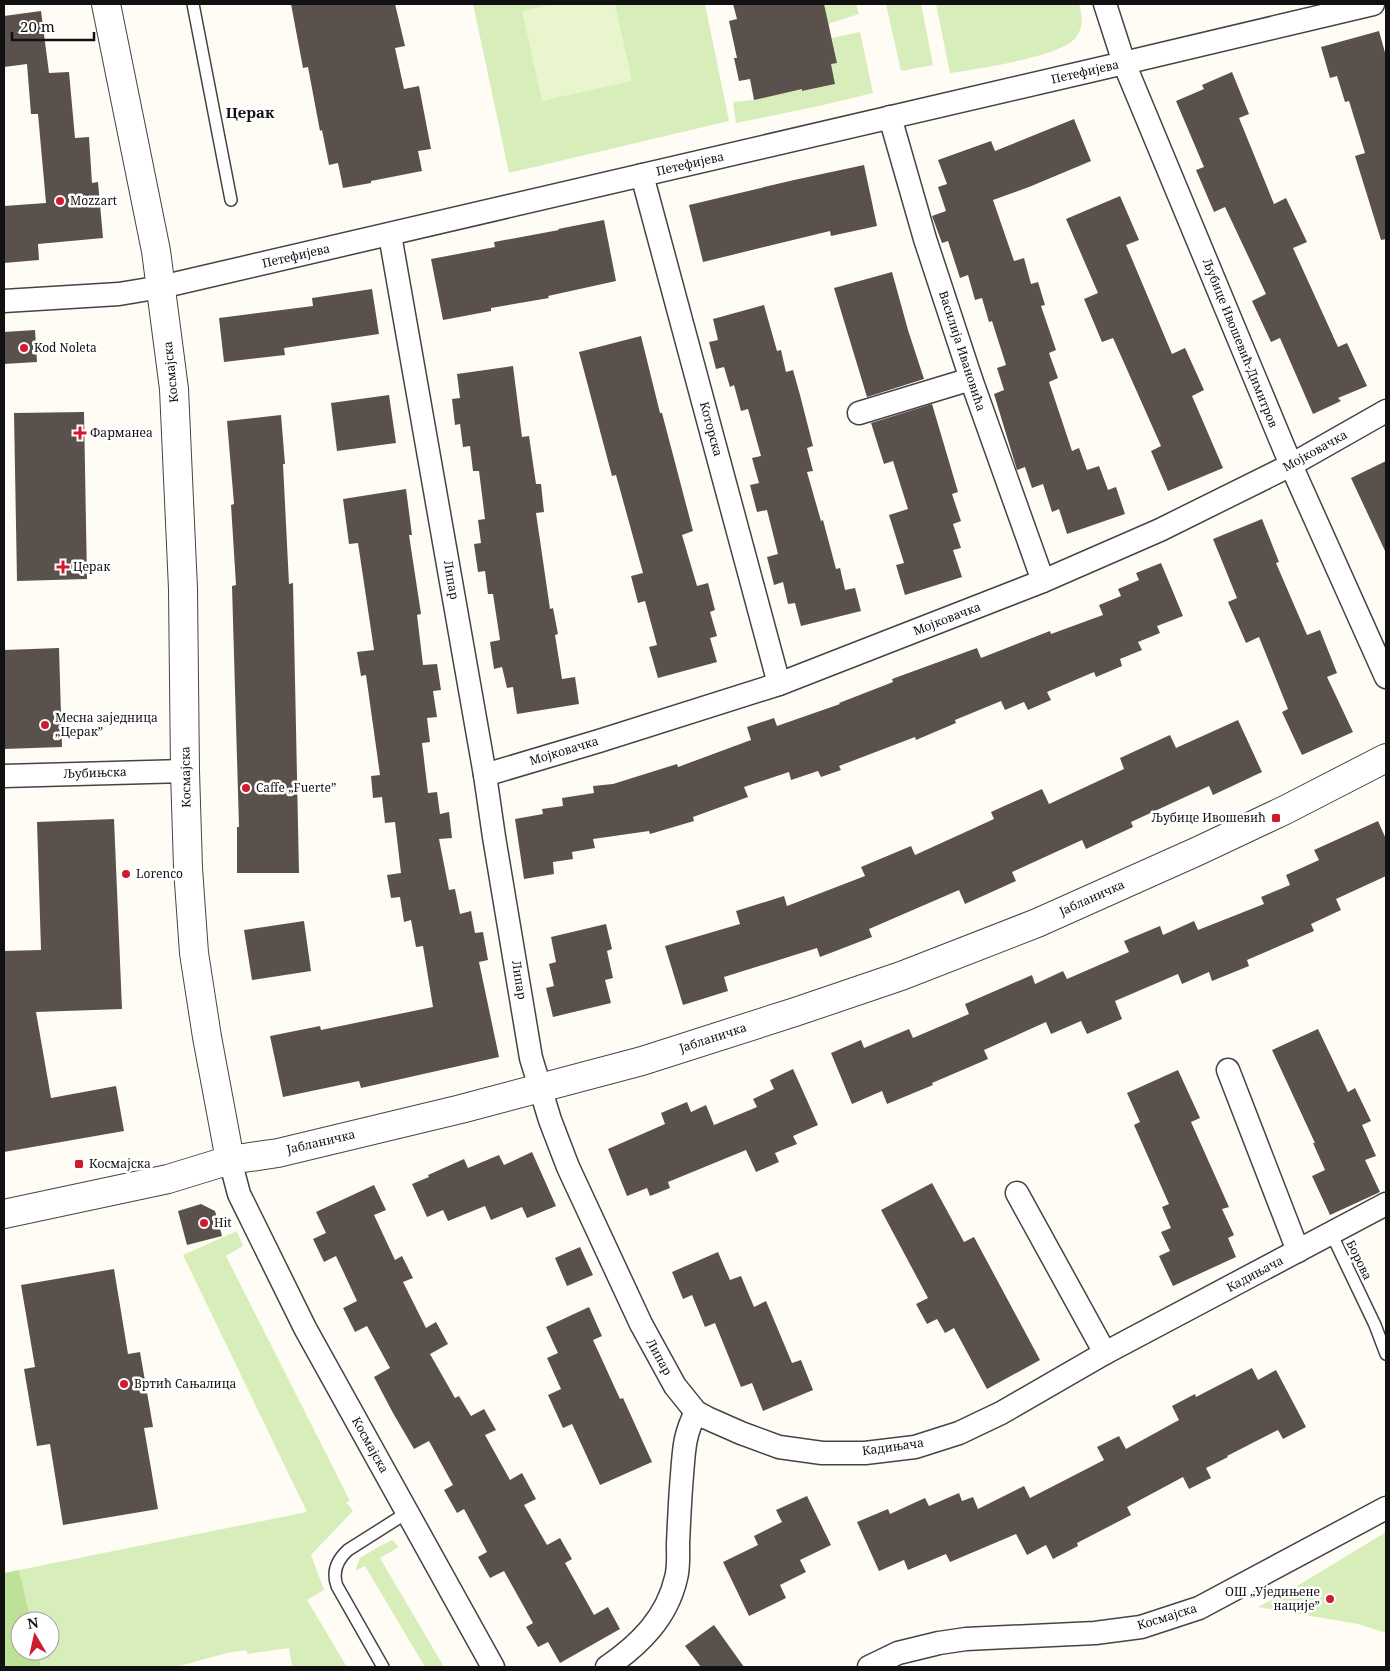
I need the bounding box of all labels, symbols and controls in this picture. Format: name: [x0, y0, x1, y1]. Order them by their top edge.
scale bar: [12, 10, 95, 42]
text: 20 m: [20, 16, 55, 36]
street label: Петефијева: [1049, 55, 1121, 88]
district label: Церак: [226, 102, 275, 122]
street label: Петефијева: [654, 147, 726, 180]
place label: Mozzart: [70, 192, 117, 209]
marker: Mozzart: [54, 195, 66, 207]
street label: Петефијева: [260, 239, 332, 272]
street label: Љубице Ивошевић-Димитров: [1199, 256, 1282, 430]
street label: Василија Ивановића: [935, 288, 990, 413]
place label: Kod Noleta: [34, 339, 97, 356]
street label: Космајска: [159, 340, 182, 404]
marker: Kod Noleta: [18, 342, 30, 354]
street label: Которска: [696, 400, 727, 458]
place label: Фарманеа: [90, 424, 153, 441]
street label: Мојковачка: [1279, 426, 1350, 475]
marker: Фарманеа: [74, 427, 86, 439]
place label: Церак: [73, 558, 111, 575]
street label: Липар: [440, 559, 463, 601]
marker: Церак: [57, 561, 69, 573]
street label: Мојковачка: [910, 598, 983, 639]
place label: Месна заједница „Церак”: [55, 709, 158, 740]
marker: Месна заједница „Церак”: [39, 719, 51, 731]
street label: Мојковачка: [527, 732, 601, 769]
street label: Космајска: [176, 746, 195, 808]
street label: Љубињска: [63, 763, 127, 782]
place label: Caffe „Fuerte”: [256, 779, 336, 796]
marker: Caffe „Fuerte”: [240, 782, 252, 794]
place label: Љубице Ивошевић: [1151, 809, 1266, 826]
marker: Љубице Ивошевић: [1270, 812, 1282, 824]
place label: Lorenco: [136, 865, 183, 882]
marker: Lorenco: [120, 868, 132, 880]
street label: Јабланичка: [1055, 875, 1127, 920]
street label: Липар: [508, 959, 531, 1001]
street label: Јабланичка: [676, 1019, 749, 1057]
street label: Јабланичка: [284, 1125, 357, 1158]
place label: Космајска: [89, 1155, 151, 1172]
marker: Космајска: [73, 1158, 85, 1170]
place label: Hit: [214, 1214, 232, 1231]
marker: Hit: [198, 1217, 210, 1229]
street label: Борова: [1342, 1237, 1376, 1283]
street label: Кадињача: [1223, 1251, 1286, 1296]
street label: Липар: [642, 1335, 677, 1378]
place label: Вртић Сањалица: [134, 1375, 237, 1392]
marker: Вртић Сањалица: [118, 1378, 130, 1390]
street label: Космајска: [348, 1414, 393, 1476]
street label: Кадињача: [861, 1434, 925, 1459]
place label: ОШ „Уједињене нације”: [1225, 1583, 1320, 1614]
marker: ОШ „Уједињене нације”: [1324, 1593, 1336, 1605]
street label: Космајска: [1135, 1599, 1199, 1634]
north arrow: [10, 1611, 60, 1661]
text: N: [26, 1612, 40, 1633]

